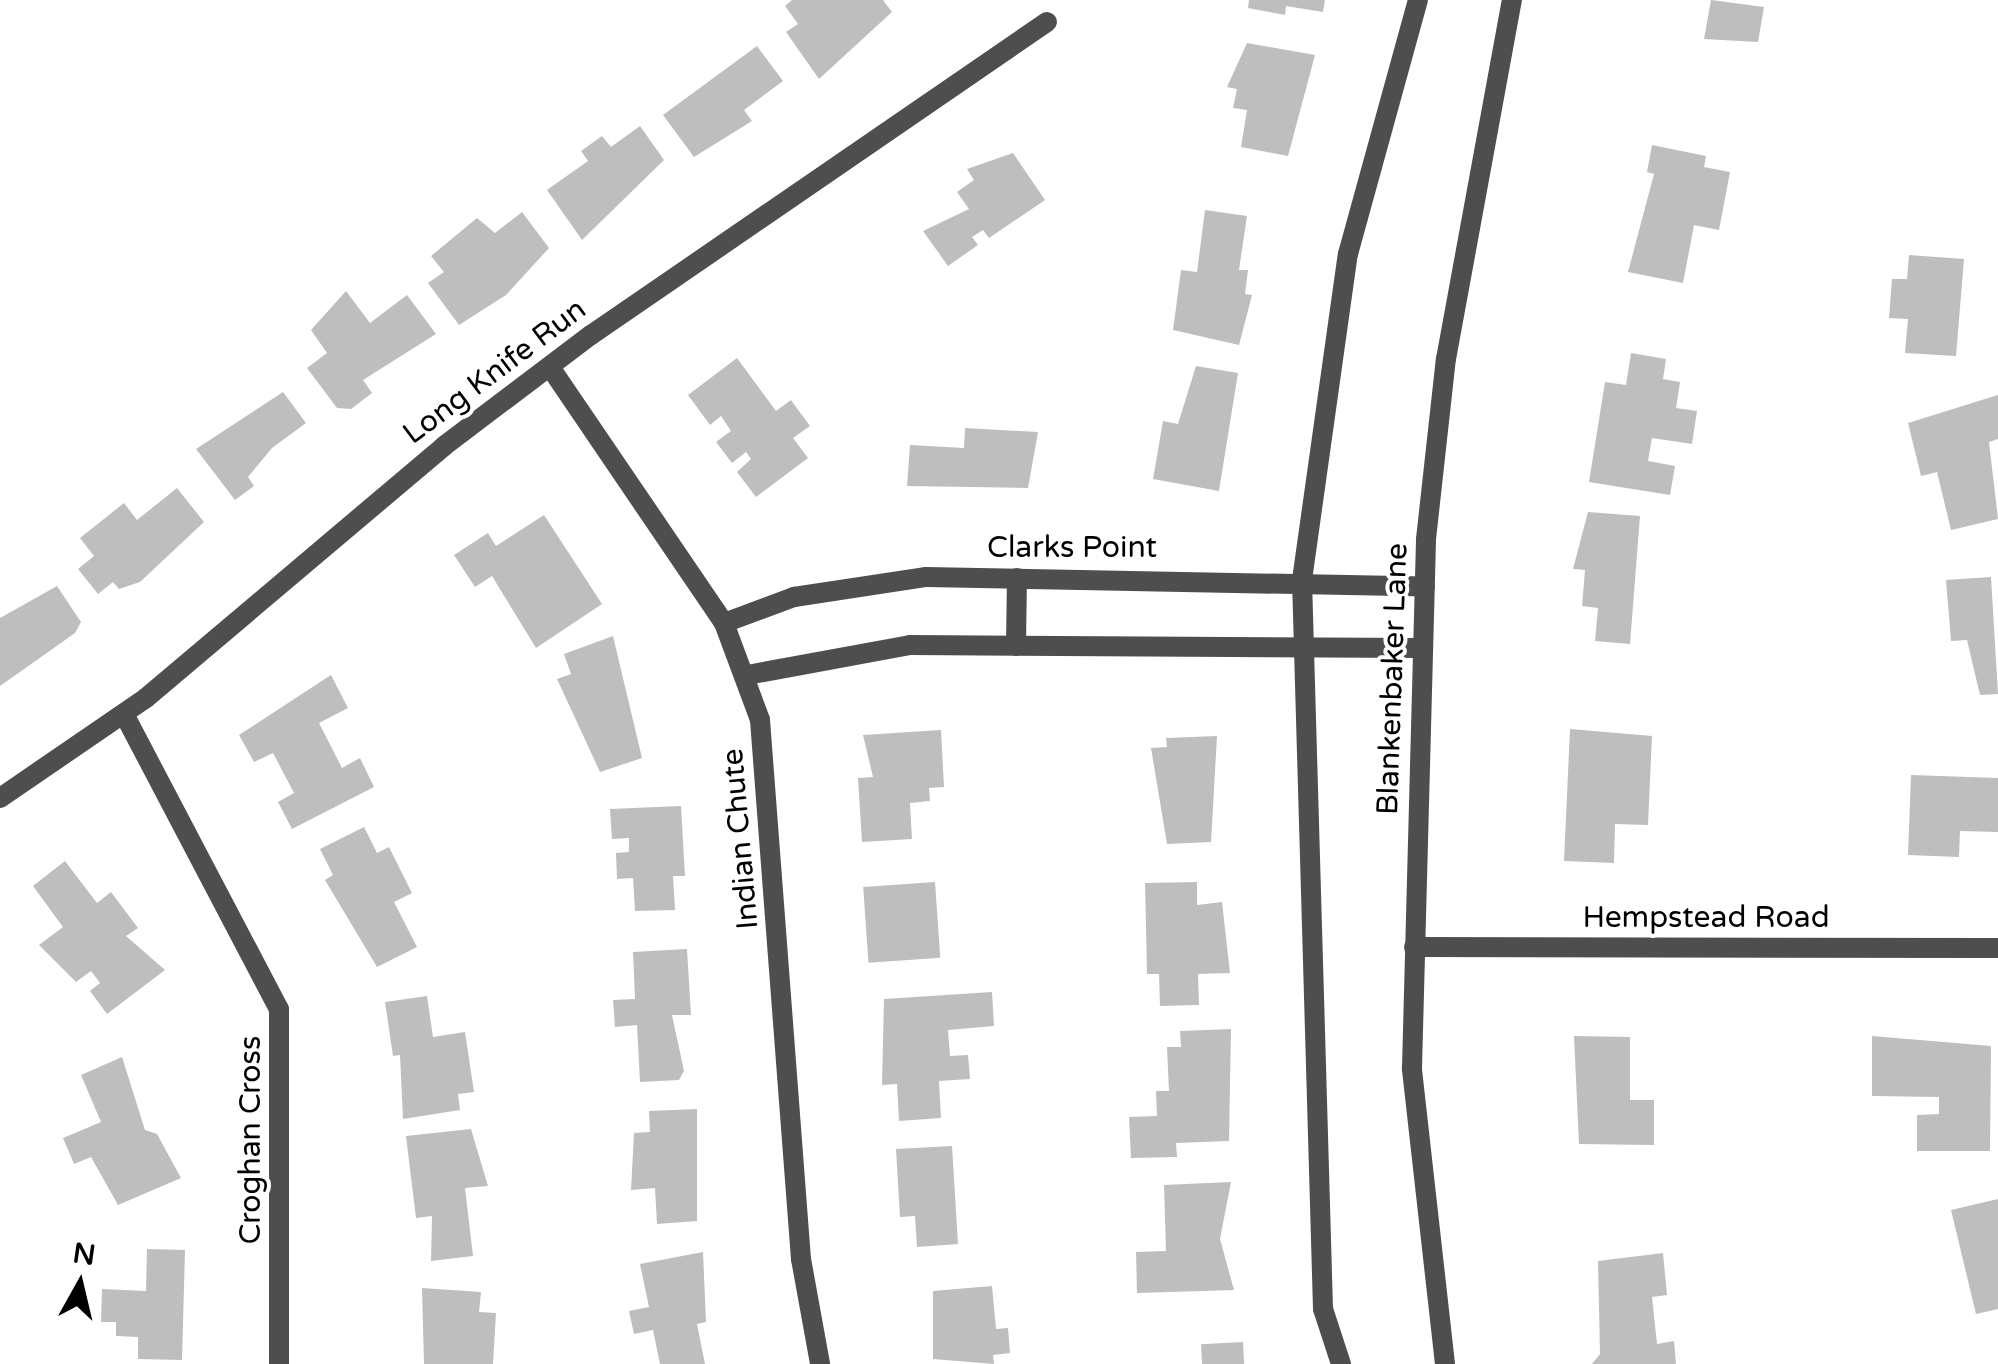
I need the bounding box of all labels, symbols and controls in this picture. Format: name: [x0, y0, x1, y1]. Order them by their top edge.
street label: Long Knife Run: [396, 292, 594, 452]
street label: Clarks Point: [987, 530, 1157, 566]
street label: Blankenbaker Lane: [1370, 542, 1416, 816]
street label: Indian Chute: [715, 747, 767, 931]
street label: Hempstead Road: [1582, 900, 1830, 936]
street label: Croghan Cross: [233, 1036, 269, 1244]
north arrow: [30, 1234, 130, 1334]
text: N: [71, 1236, 98, 1273]

